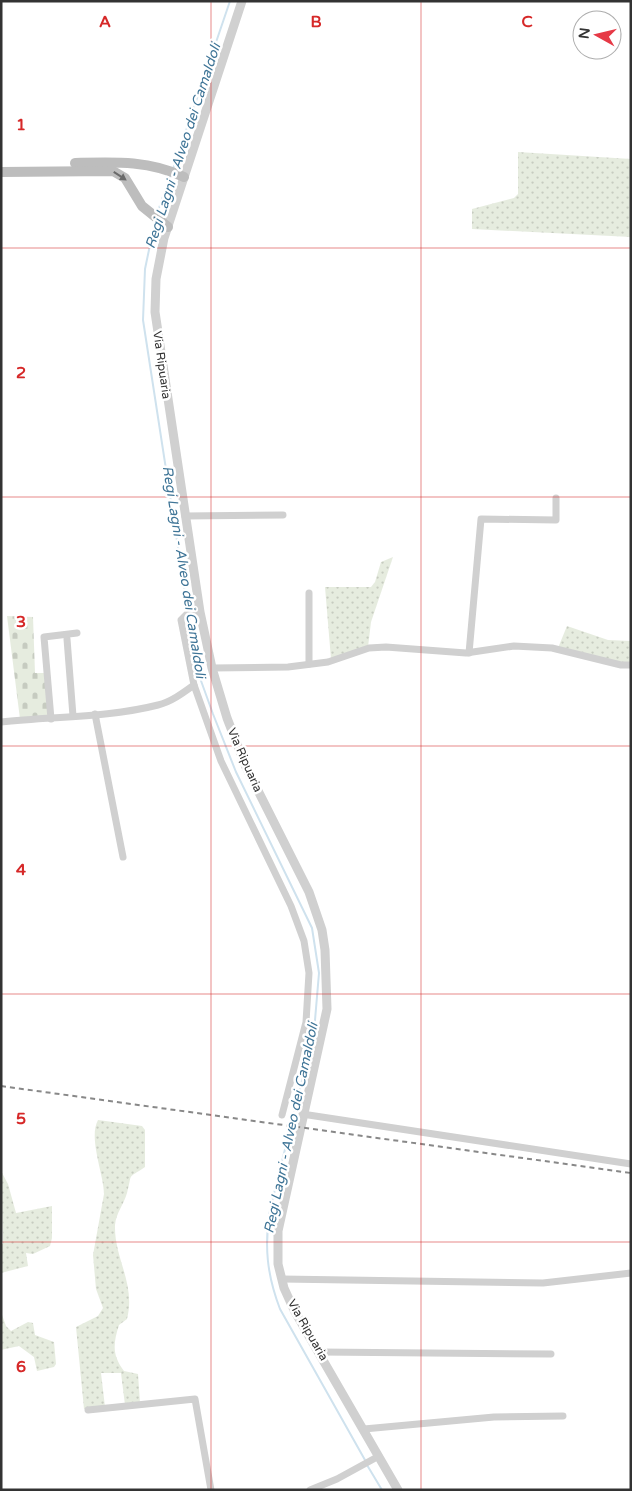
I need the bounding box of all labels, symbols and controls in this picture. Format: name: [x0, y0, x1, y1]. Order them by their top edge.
north arrow: [572, 10, 622, 60]
text: A: [99, 12, 111, 32]
text: B: [310, 12, 322, 32]
text: C: [521, 12, 533, 32]
text: N: [575, 27, 594, 40]
water label: Regi Lagni - Alveo dei Camaldoli: [142, 40, 225, 251]
text: 1: [16, 115, 26, 135]
one-way arrow: [113, 171, 127, 181]
street label: Via Ripuaria: [150, 330, 174, 400]
text: 2: [16, 363, 26, 383]
water label: Regi Lagni - Alveo dei Camaldoli: [159, 465, 209, 681]
text: 3: [16, 612, 26, 632]
street label: Via Ripuaria: [225, 726, 265, 794]
text: 4: [16, 860, 26, 880]
water label: Regi Lagni - Alveo dei Camaldoli: [260, 1020, 322, 1235]
text: 5: [16, 1109, 26, 1129]
street label: Via Ripuaria: [285, 1297, 331, 1363]
text: 6: [16, 1357, 26, 1377]

